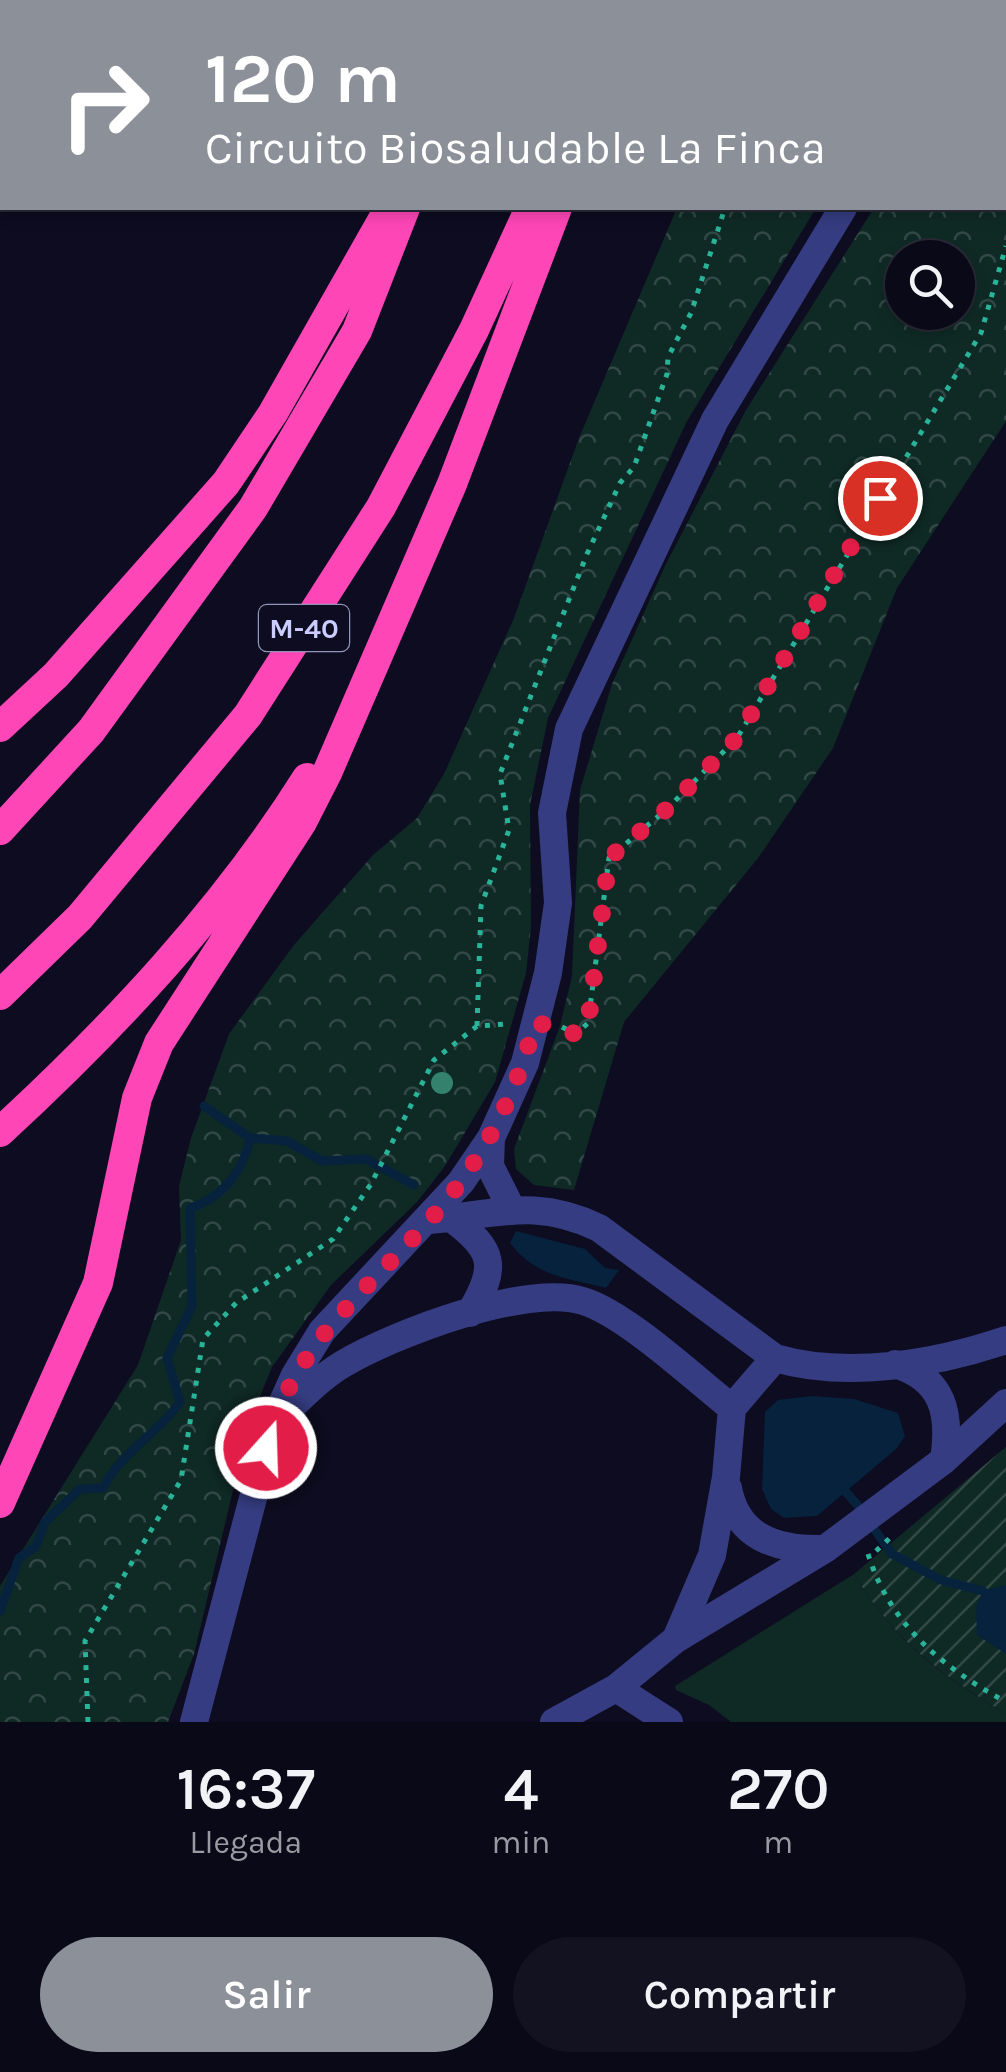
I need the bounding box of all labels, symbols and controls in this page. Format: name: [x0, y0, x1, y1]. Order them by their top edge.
text: 120 m: [205, 38, 401, 120]
icon: right: [40, 40, 170, 170]
text: Circuito Biosaludable La Finca: [205, 122, 826, 174]
map controls: [885, 240, 975, 330]
button: search: [885, 240, 975, 330]
pin: [838, 456, 923, 541]
icon: arrive: [853, 471, 908, 526]
road number: M-40: [259, 605, 349, 651]
position arrow: [214, 1396, 318, 1500]
text: 16:37: [177, 1754, 315, 1824]
text: 4: [503, 1754, 539, 1824]
text: 270: [727, 1754, 829, 1824]
text: Llegada: [189, 1824, 302, 1861]
text: min: [492, 1824, 550, 1861]
text: m: [763, 1824, 793, 1861]
button: Salir: [40, 1937, 493, 2052]
button: Compartir: [513, 1937, 966, 2052]

